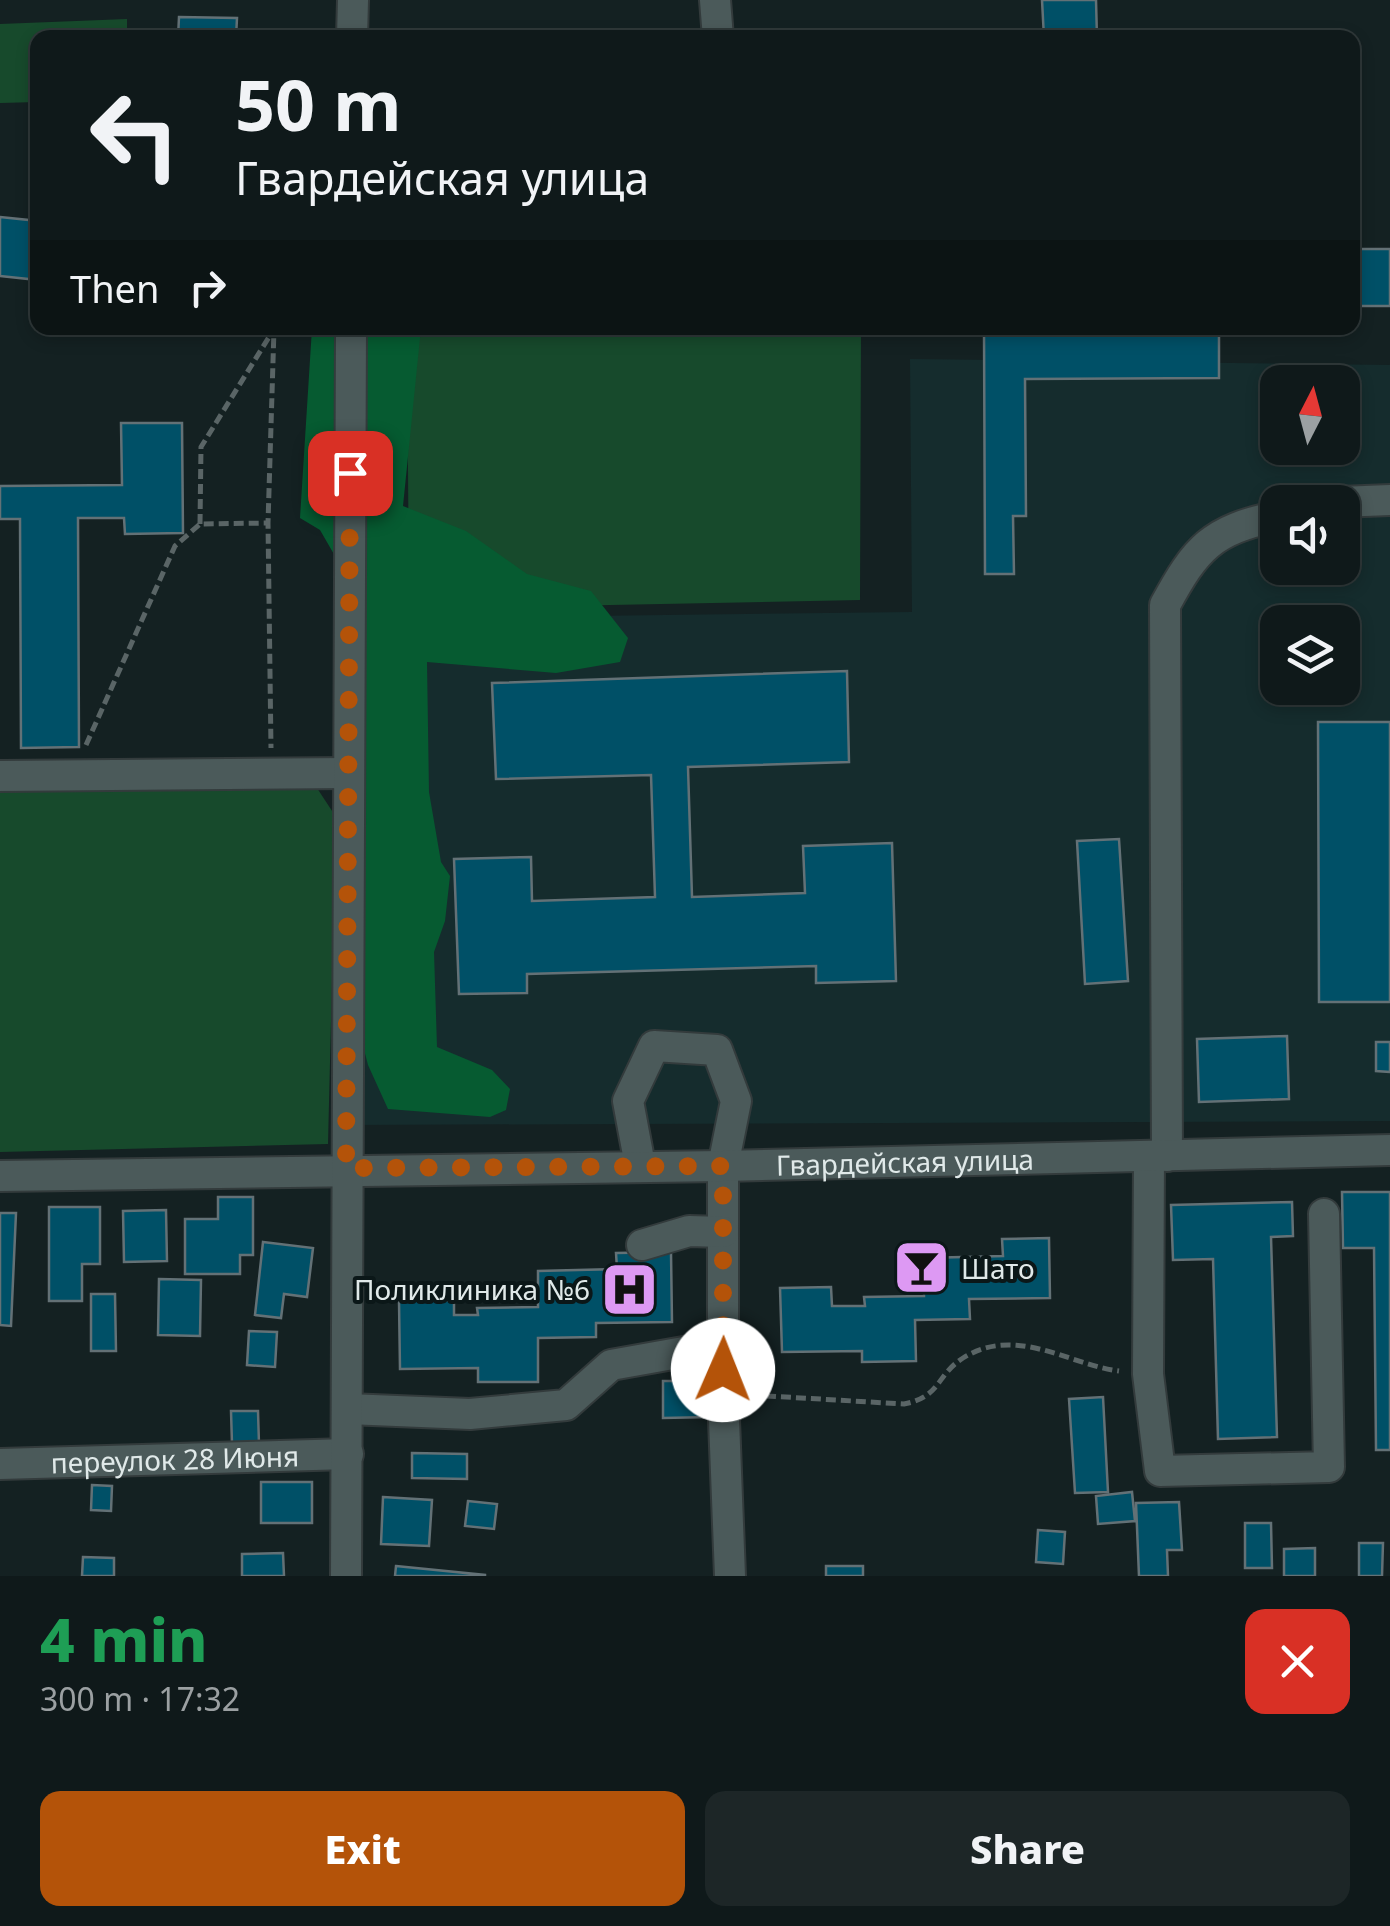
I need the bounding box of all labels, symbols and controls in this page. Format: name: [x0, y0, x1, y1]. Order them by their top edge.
text: 50 m: [235, 56, 402, 152]
icon: left: [70, 70, 200, 200]
text: Гвардейская улица: [235, 147, 649, 208]
icon: right: [180, 260, 235, 315]
text: Then: [70, 262, 160, 314]
north arrow: [1260, 365, 1360, 465]
map controls: [1260, 365, 1360, 705]
pin: [308, 431, 393, 516]
icon: arrive: [323, 446, 378, 501]
button: sound: [1260, 485, 1360, 585]
button: layers: [1260, 605, 1360, 705]
street label: Гвардейская улица: [775, 1140, 1034, 1184]
bar icon: Шато: [892, 1238, 952, 1298]
place label: Шато: [961, 1249, 1035, 1287]
hospital icon: Поликлиника №6: [599, 1259, 659, 1319]
place label: Поликлиника №6: [354, 1270, 590, 1308]
position arrow: [671, 1318, 775, 1422]
street label: переулок 28 Июня: [50, 1436, 300, 1482]
text: 4 min: [40, 1598, 208, 1680]
button: close: [1245, 1609, 1350, 1714]
text: 300 m · 17:32: [40, 1677, 240, 1720]
button: Exit: [40, 1791, 685, 1906]
button: Share: [705, 1791, 1350, 1906]

